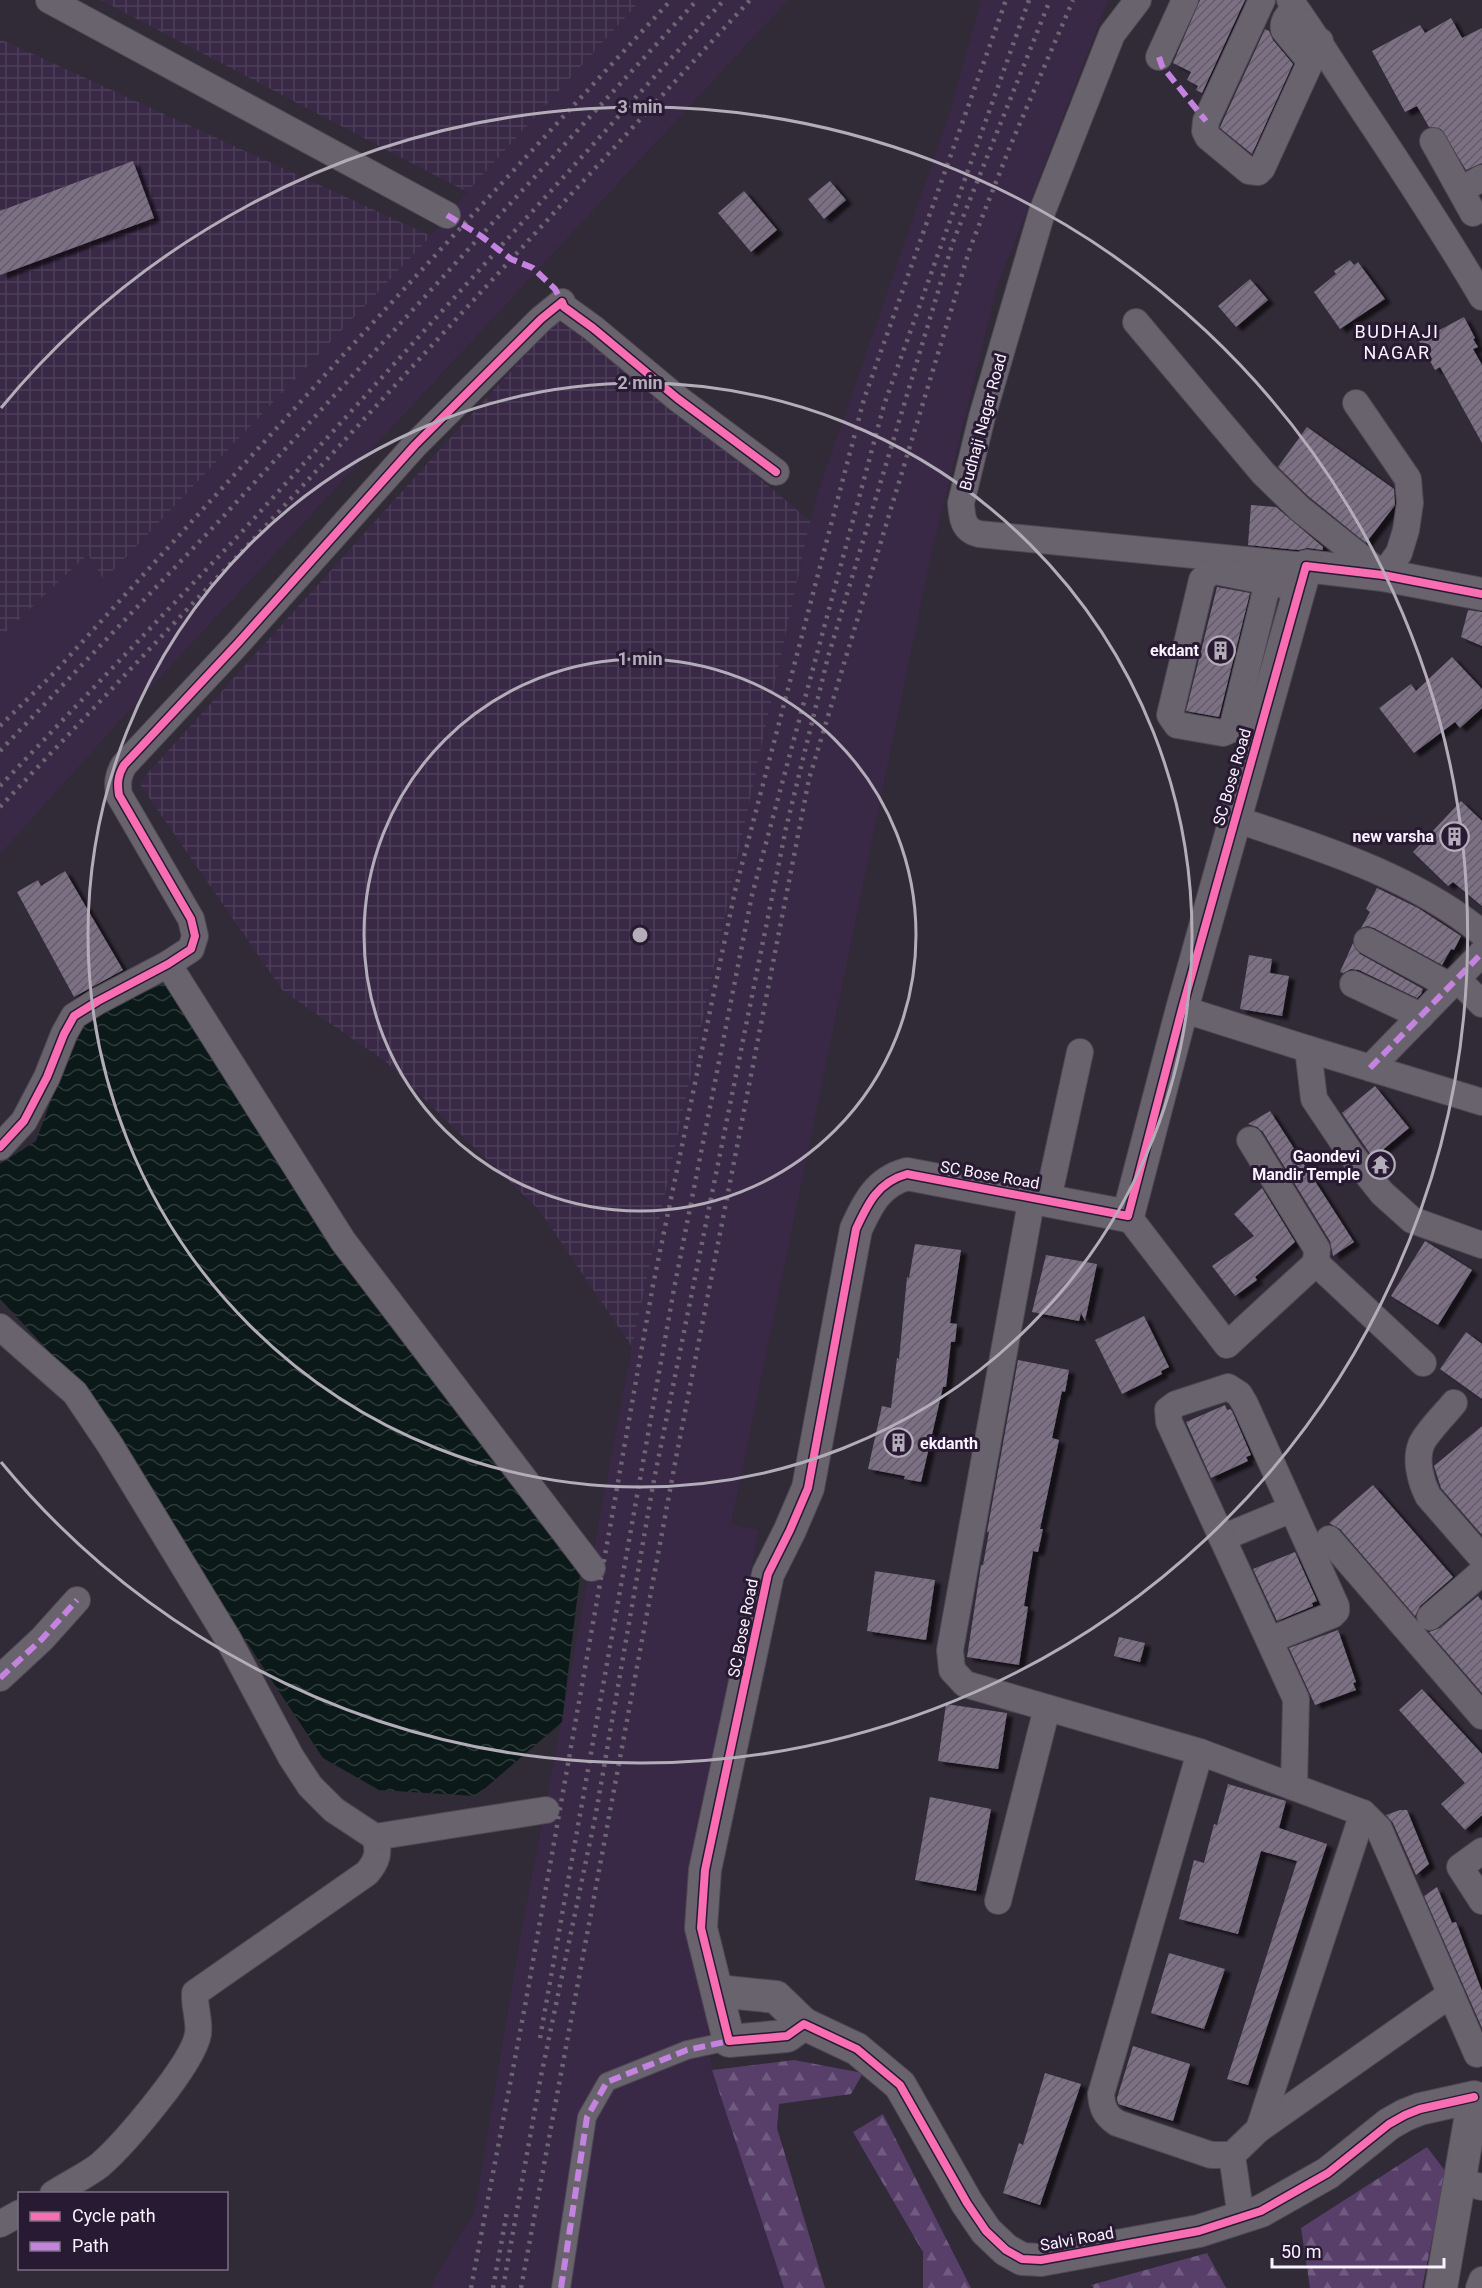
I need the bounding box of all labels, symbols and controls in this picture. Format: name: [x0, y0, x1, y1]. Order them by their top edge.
text: 3 min: [617, 96, 663, 117]
district label: BUDHAJI NAGAR: [1355, 321, 1439, 363]
street label: Budhaji Nagar Road: [956, 351, 1010, 493]
text: 2 min: [617, 372, 663, 393]
building icon: ekdant: [1204, 634, 1236, 666]
place label: ekdant: [1150, 641, 1200, 660]
text: 1 min: [617, 648, 663, 669]
street label: SC Bose Road: [1209, 726, 1255, 828]
building icon: new varsha: [1439, 820, 1471, 852]
place label: new varsha: [1353, 827, 1434, 846]
centre of rings: [630, 925, 650, 945]
place label: Gaondevi Mandir Temple: [1252, 1147, 1360, 1184]
temple icon: Gaondevi Mandir Temple: [1365, 1149, 1397, 1181]
street label: SC Bose Road: [939, 1157, 1041, 1193]
building icon: ekdanth: [883, 1427, 915, 1459]
place label: ekdanth: [920, 1434, 978, 1453]
street label: SC Bose Road: [724, 1577, 762, 1679]
legend: [18, 2192, 228, 2270]
text: Cycle path: [72, 2205, 156, 2226]
street label: Salvi Road: [1039, 2223, 1115, 2255]
scale bar: [1272, 2231, 1444, 2269]
text: Path: [72, 2235, 109, 2256]
text: 50 m: [1281, 2241, 1321, 2262]

